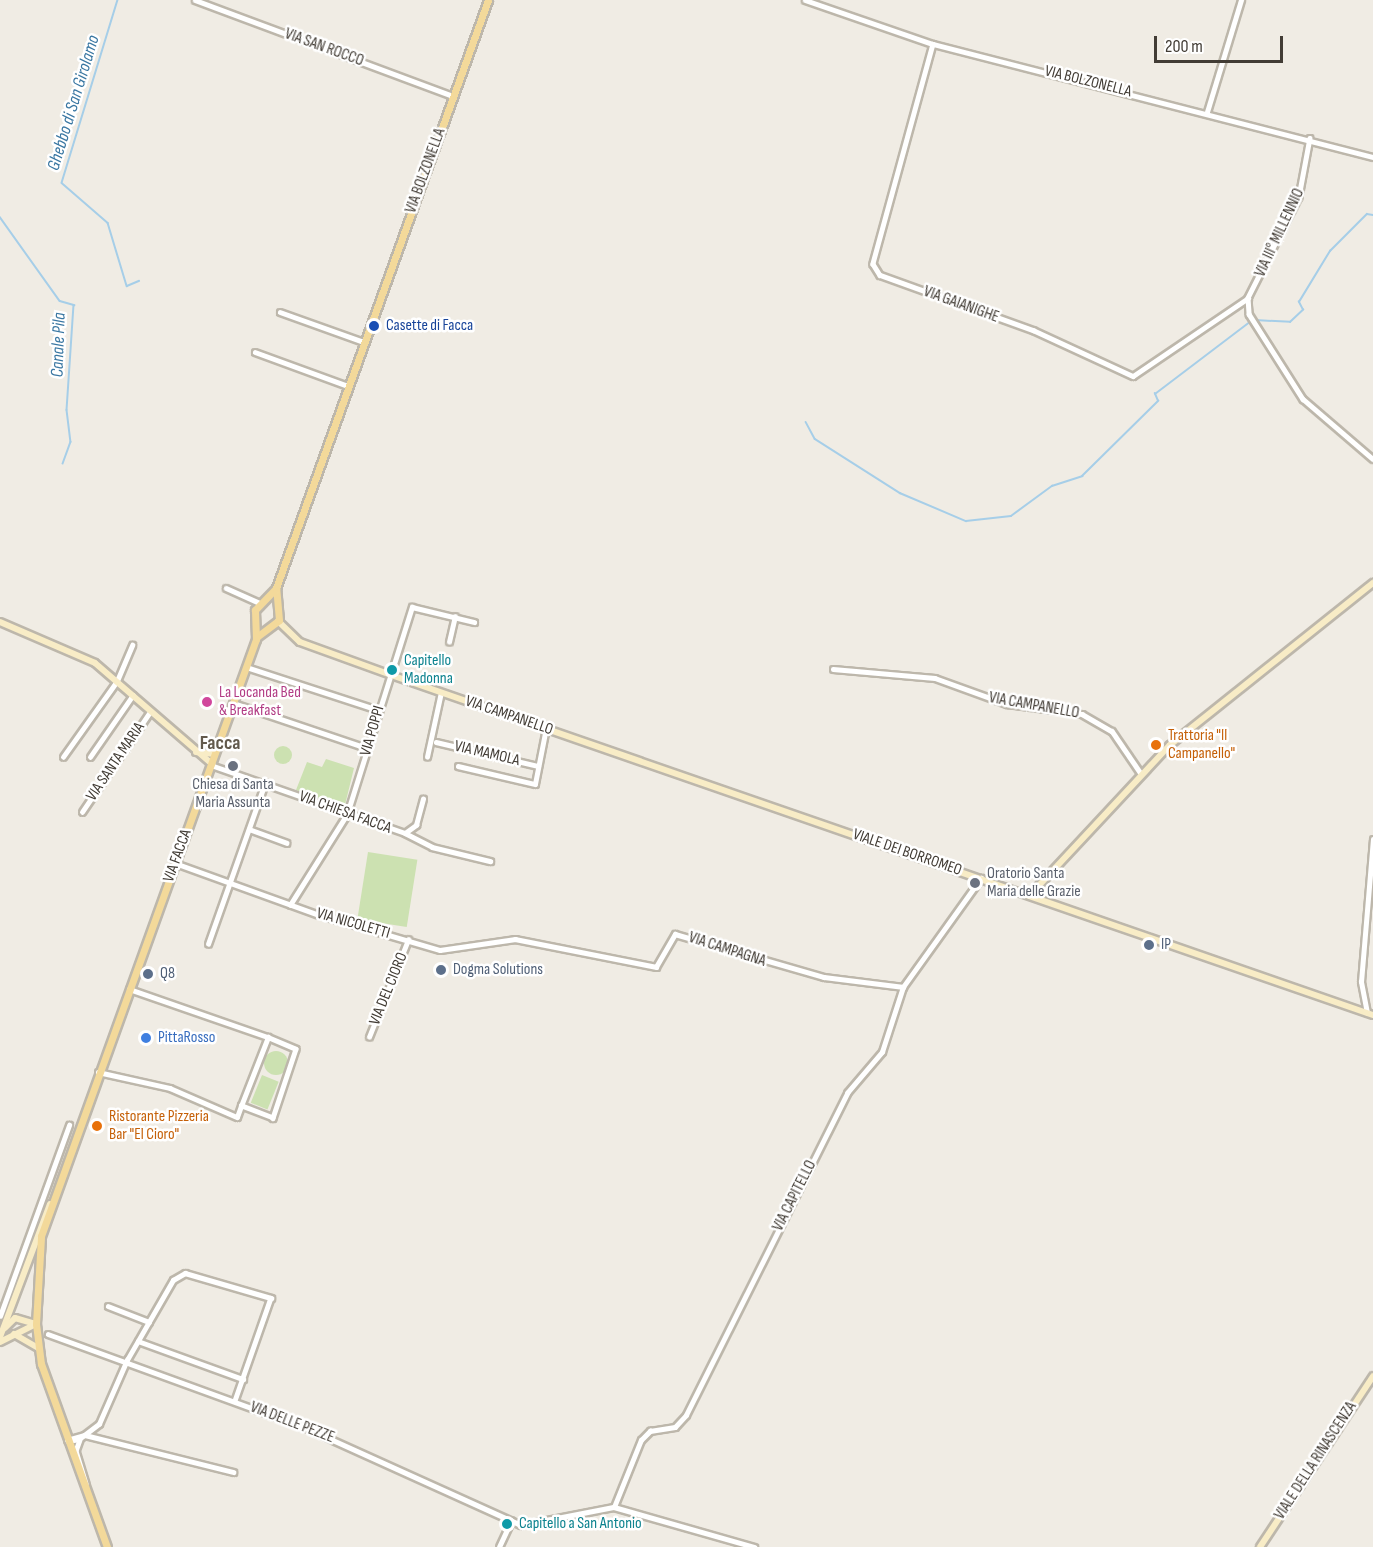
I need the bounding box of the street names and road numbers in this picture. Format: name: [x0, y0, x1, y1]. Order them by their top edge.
street label: VIA SAN ROCCO: [282, 25, 366, 71]
street label: VIA BOLZONELLA: [1043, 62, 1133, 102]
street label: VIA BOLZONELLA: [402, 126, 450, 216]
street label: VIA III° MILLENNIO: [1251, 186, 1309, 280]
street label: VIA GAIANIGHE: [921, 282, 1001, 328]
street label: VIA CAMPANELLO: [987, 689, 1081, 723]
street label: VIA CAMPANELLO: [463, 692, 555, 740]
street label: VIA POPPI: [357, 704, 389, 758]
street label: VIA SANTA MARIA: [83, 719, 149, 805]
street label: VIA MAMOLA: [452, 737, 522, 771]
street label: VIA CHIESA FACCA: [296, 787, 394, 839]
street label: VIALE DEI BORROMEO: [850, 825, 964, 881]
street label: VIA FACCA: [160, 827, 196, 885]
street label: VIA NICOLETTI: [314, 904, 392, 944]
street label: VIA CAMPAGNA: [686, 928, 768, 972]
street label: VIA DEL CIORO: [366, 950, 412, 1028]
street label: VIA CAPITELLO: [769, 1157, 821, 1235]
street label: VIA DELLE PEZZE: [247, 1398, 337, 1448]
street label: VIALE DELLA RINASCENZA: [1271, 1398, 1361, 1524]

